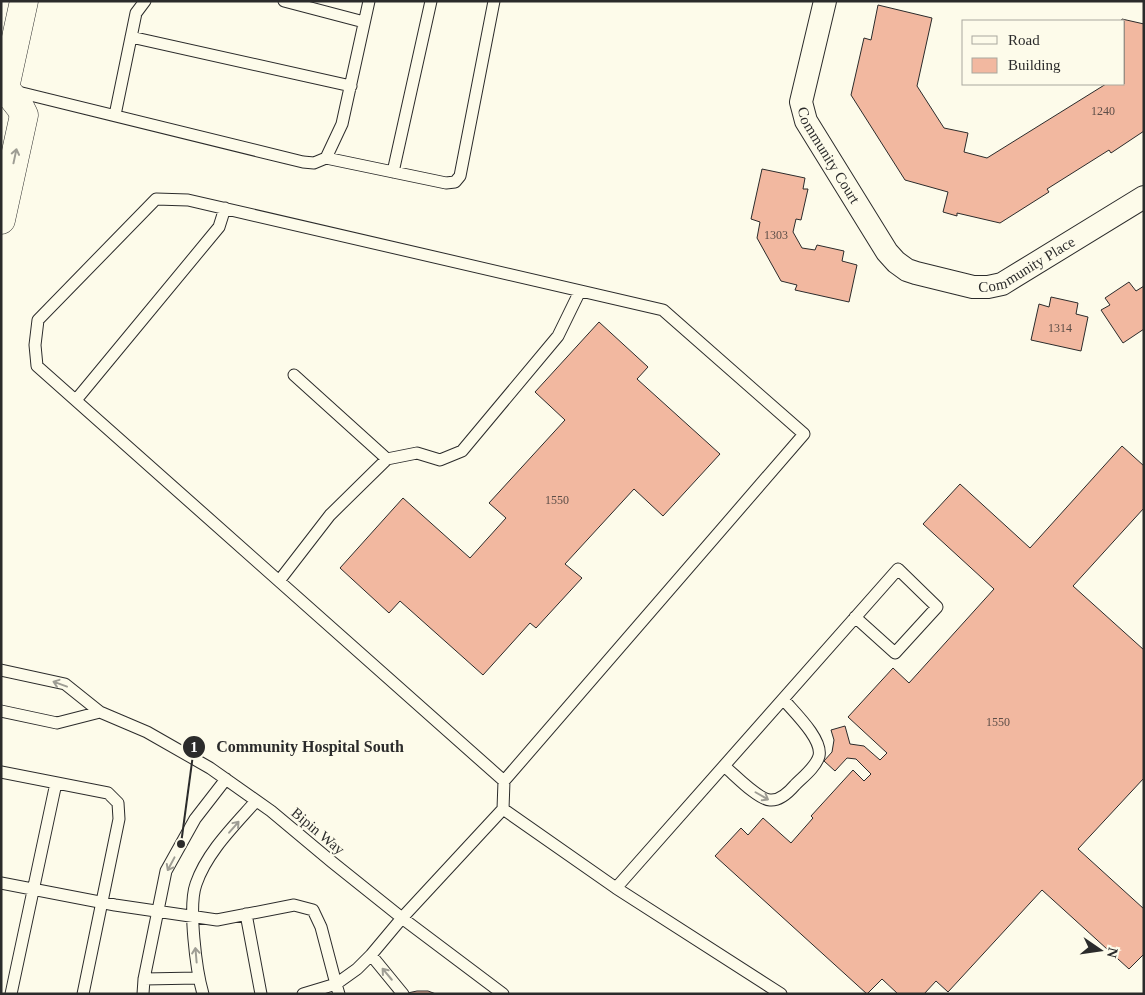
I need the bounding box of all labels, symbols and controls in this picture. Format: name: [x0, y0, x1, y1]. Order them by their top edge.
legend: [962, 20, 1125, 85]
text: Road: [1008, 32, 1040, 48]
text: Building: [1008, 57, 1061, 73]
house number: 1240: [1091, 104, 1115, 118]
street label: Community Court: [795, 105, 863, 207]
one-way arrow: [11, 148, 21, 164]
house number: 1303: [764, 228, 788, 242]
street label: Community Place: [978, 233, 1078, 295]
house number: 1314: [1048, 321, 1072, 335]
house number: 1550: [545, 493, 569, 507]
one-way arrow: [53, 679, 68, 688]
house number: 1550: [986, 715, 1010, 729]
callout: Community Hospital South: [181, 731, 414, 762]
text: Community Hospital South: [216, 738, 404, 756]
text: 1: [190, 739, 198, 755]
one-way arrow: [755, 791, 769, 801]
street label: Bipin Way: [288, 804, 348, 858]
one-way arrow: [228, 821, 239, 834]
one-way arrow: [165, 856, 175, 870]
north arrow: [1075, 925, 1125, 975]
text: N: [1104, 946, 1121, 959]
one-way arrow: [191, 948, 201, 964]
one-way arrow: [382, 968, 393, 981]

